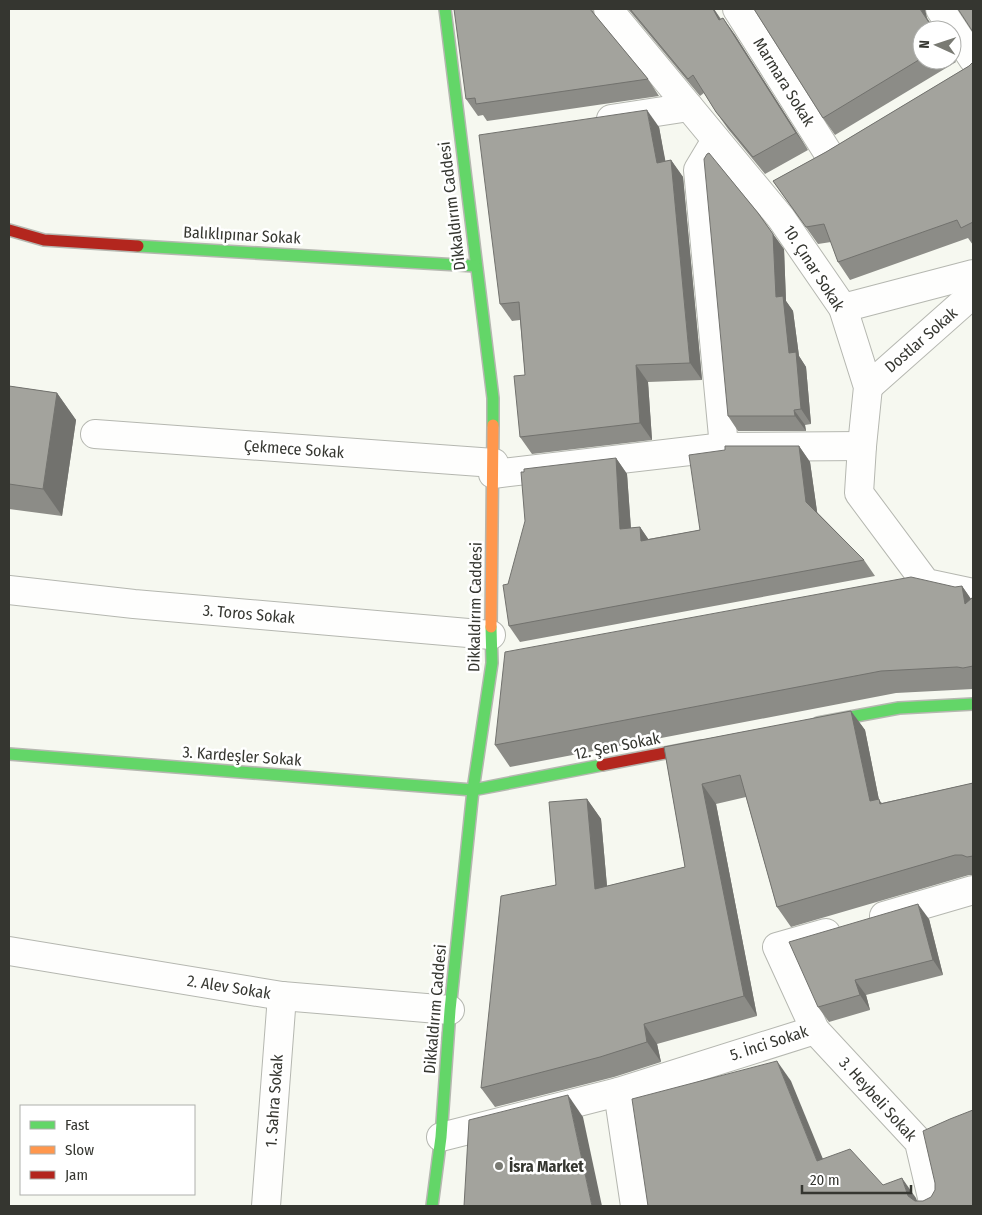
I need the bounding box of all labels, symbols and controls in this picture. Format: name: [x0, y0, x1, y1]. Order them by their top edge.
north arrow: [912, 20, 962, 70]
street label: Marmara Sokak: [749, 34, 819, 130]
text: N: [916, 40, 933, 49]
street label: Dikkaldırım Caddesi: [435, 140, 469, 272]
street label: Balıklıpınar Sokak: [183, 222, 302, 248]
street label: 10. Çınar Sokak: [778, 222, 849, 315]
street label: Dostlar Sokak: [881, 303, 962, 377]
street label: Çekmece Sokak: [243, 436, 345, 463]
street label: Dikkaldırım Caddesi: [464, 542, 486, 672]
street label: 3. Toros Sokak: [202, 601, 296, 628]
street label: 12. Şen Sokak: [572, 728, 662, 764]
street label: 3. Kardeşler Sokak: [182, 742, 303, 770]
street label: Dikkaldırım Caddesi: [420, 943, 450, 1075]
street label: 2. Alev Sokak: [186, 971, 273, 1003]
street label: 5. İnci Sokak: [728, 1021, 811, 1064]
street label: 1. Sahra Sokak: [261, 1053, 287, 1148]
street label: 3. Heybeli Sokak: [835, 1053, 921, 1145]
legend: [20, 1105, 195, 1195]
text: Fast: [65, 1116, 89, 1134]
text: Slow: [65, 1141, 94, 1159]
place label: İsra Market: [509, 1157, 584, 1176]
marker: İsra Market: [493, 1160, 505, 1172]
scale bar: [802, 1162, 911, 1194]
text: Jam: [65, 1166, 88, 1184]
text: 20 m: [810, 1171, 840, 1189]

